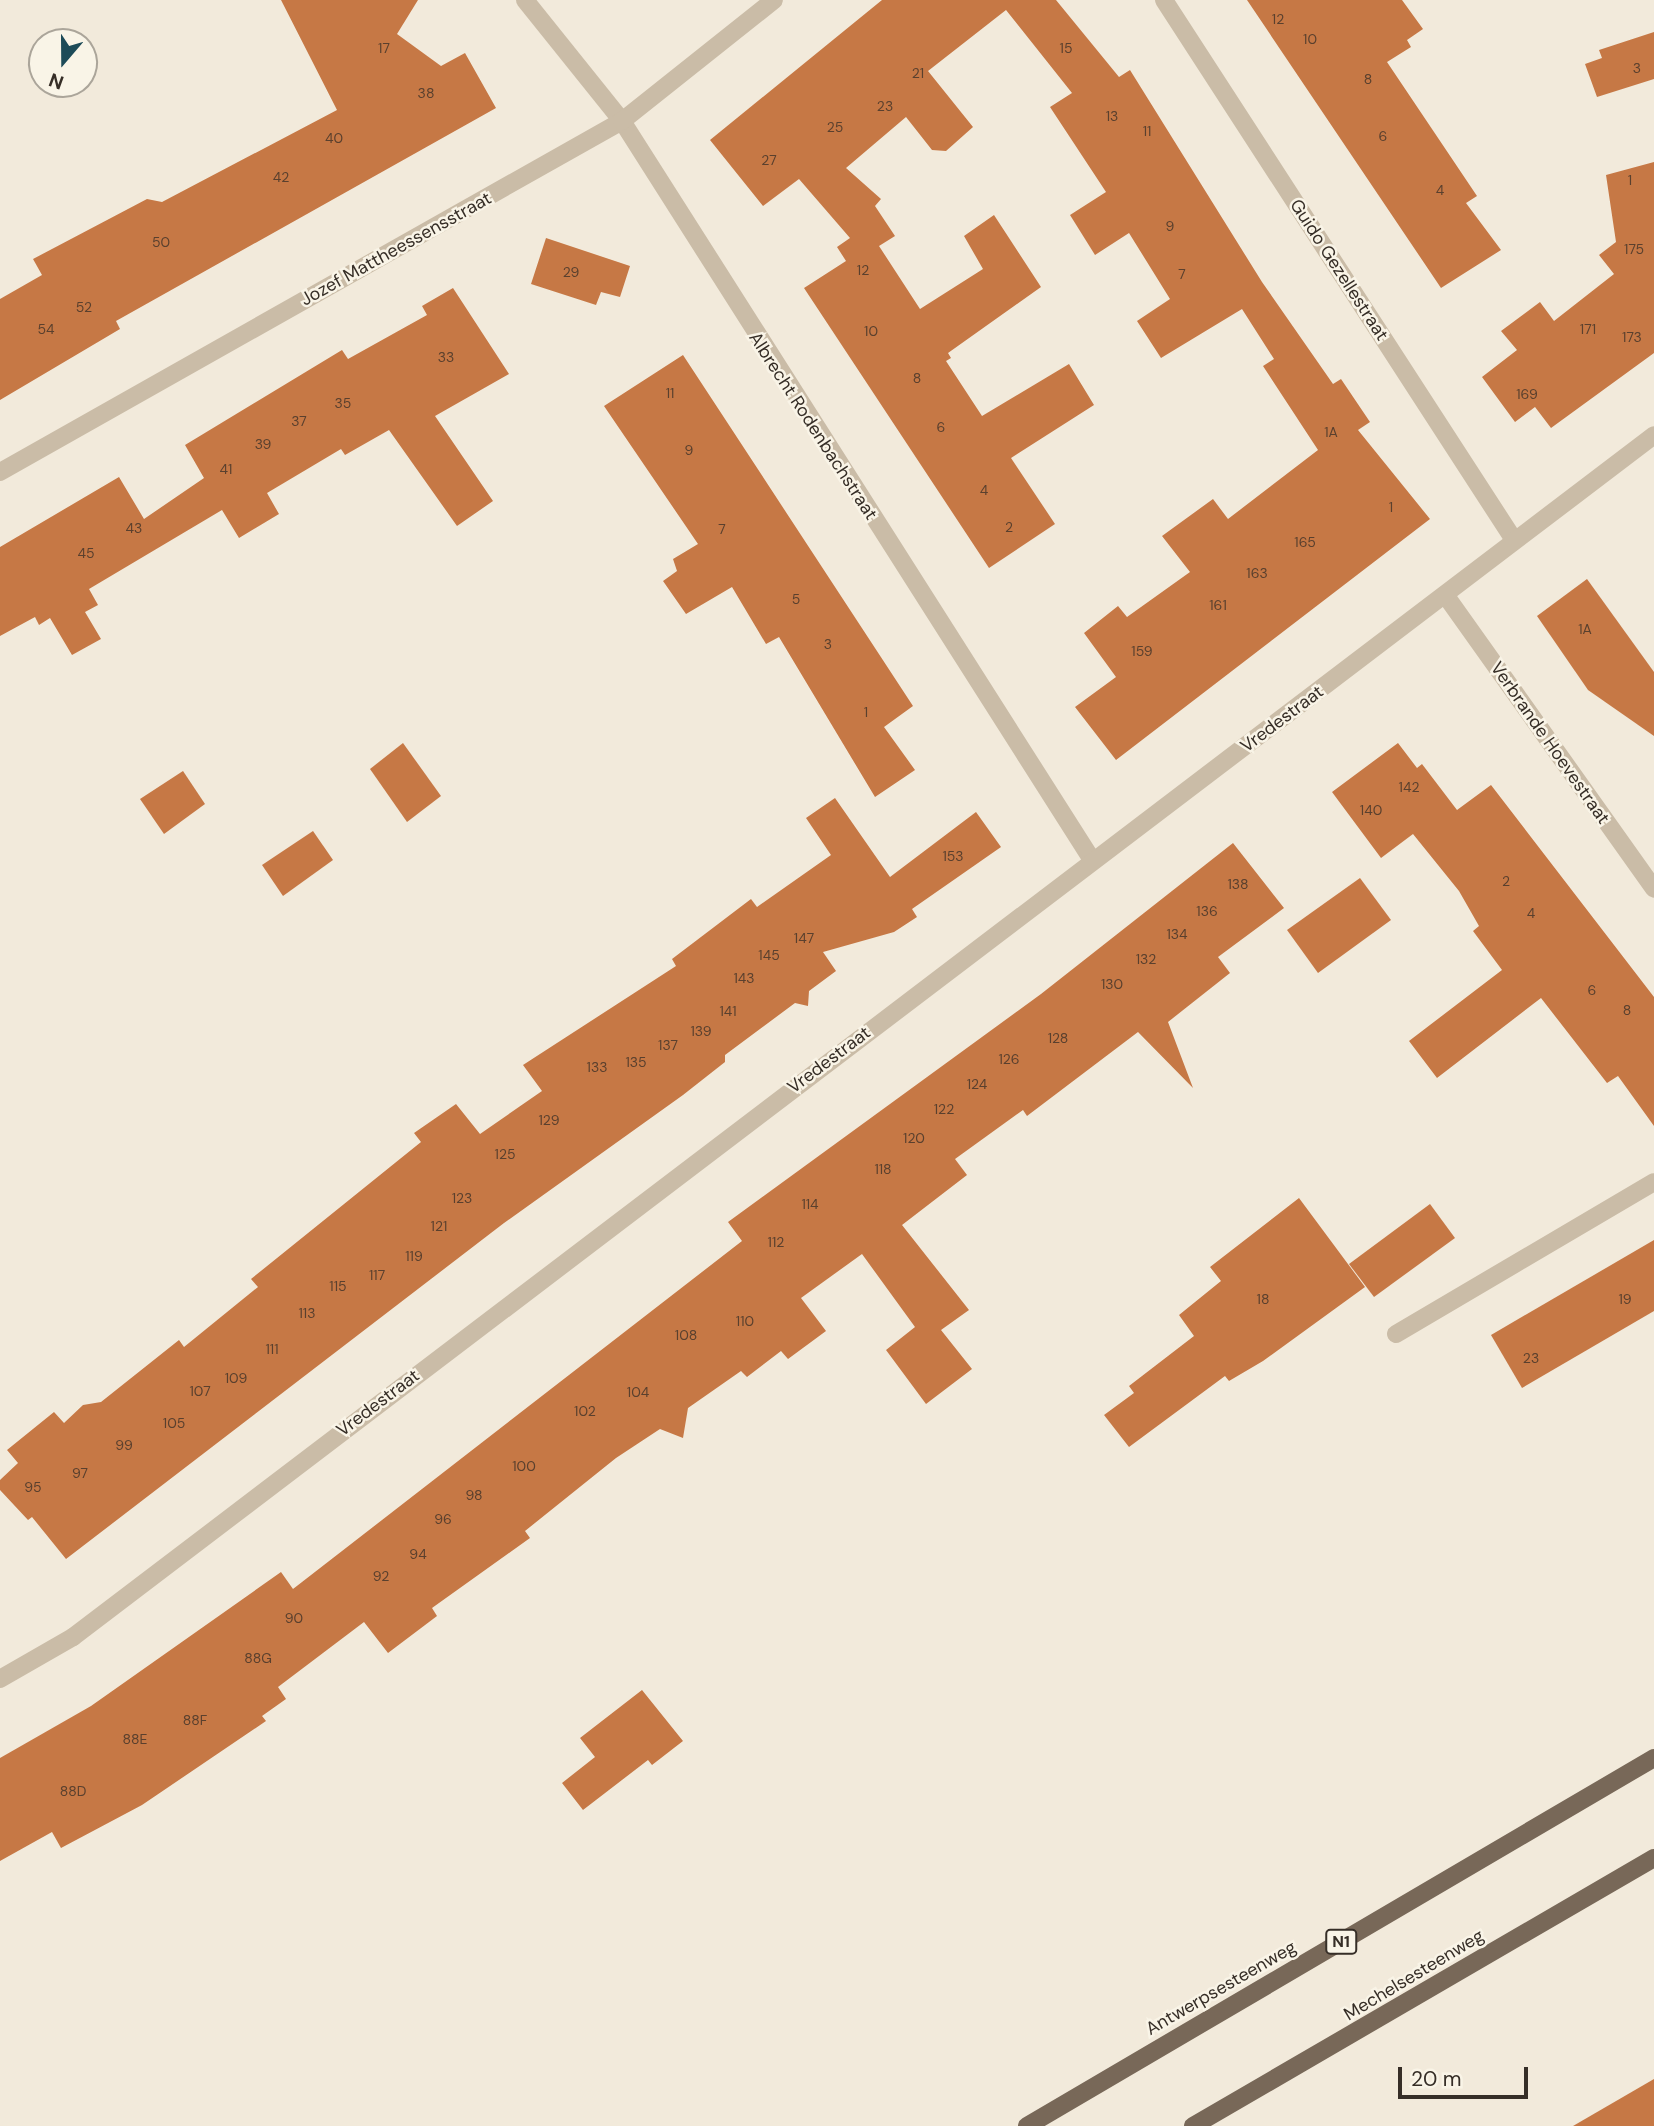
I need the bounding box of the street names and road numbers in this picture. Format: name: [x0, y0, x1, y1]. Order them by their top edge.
street label: Jozef Mattheessensstraat: [297, 187, 495, 311]
street label: Guido Gezellestraat: [1285, 195, 1393, 345]
street label: Albrecht Rodenbachstraat: [744, 328, 882, 524]
street label: Verbrande Hoevestraat: [1486, 658, 1614, 828]
street label: Vredestraat: [1236, 681, 1328, 757]
street label: Vredestraat: [783, 1022, 875, 1098]
street label: Vredestraat: [332, 1365, 424, 1441]
street label: Mechelsesteenweg: [1340, 1925, 1488, 2025]
road number: N1: [1325, 1930, 1357, 1954]
street label: Antwerpsesteenweg: [1142, 1936, 1300, 2040]

